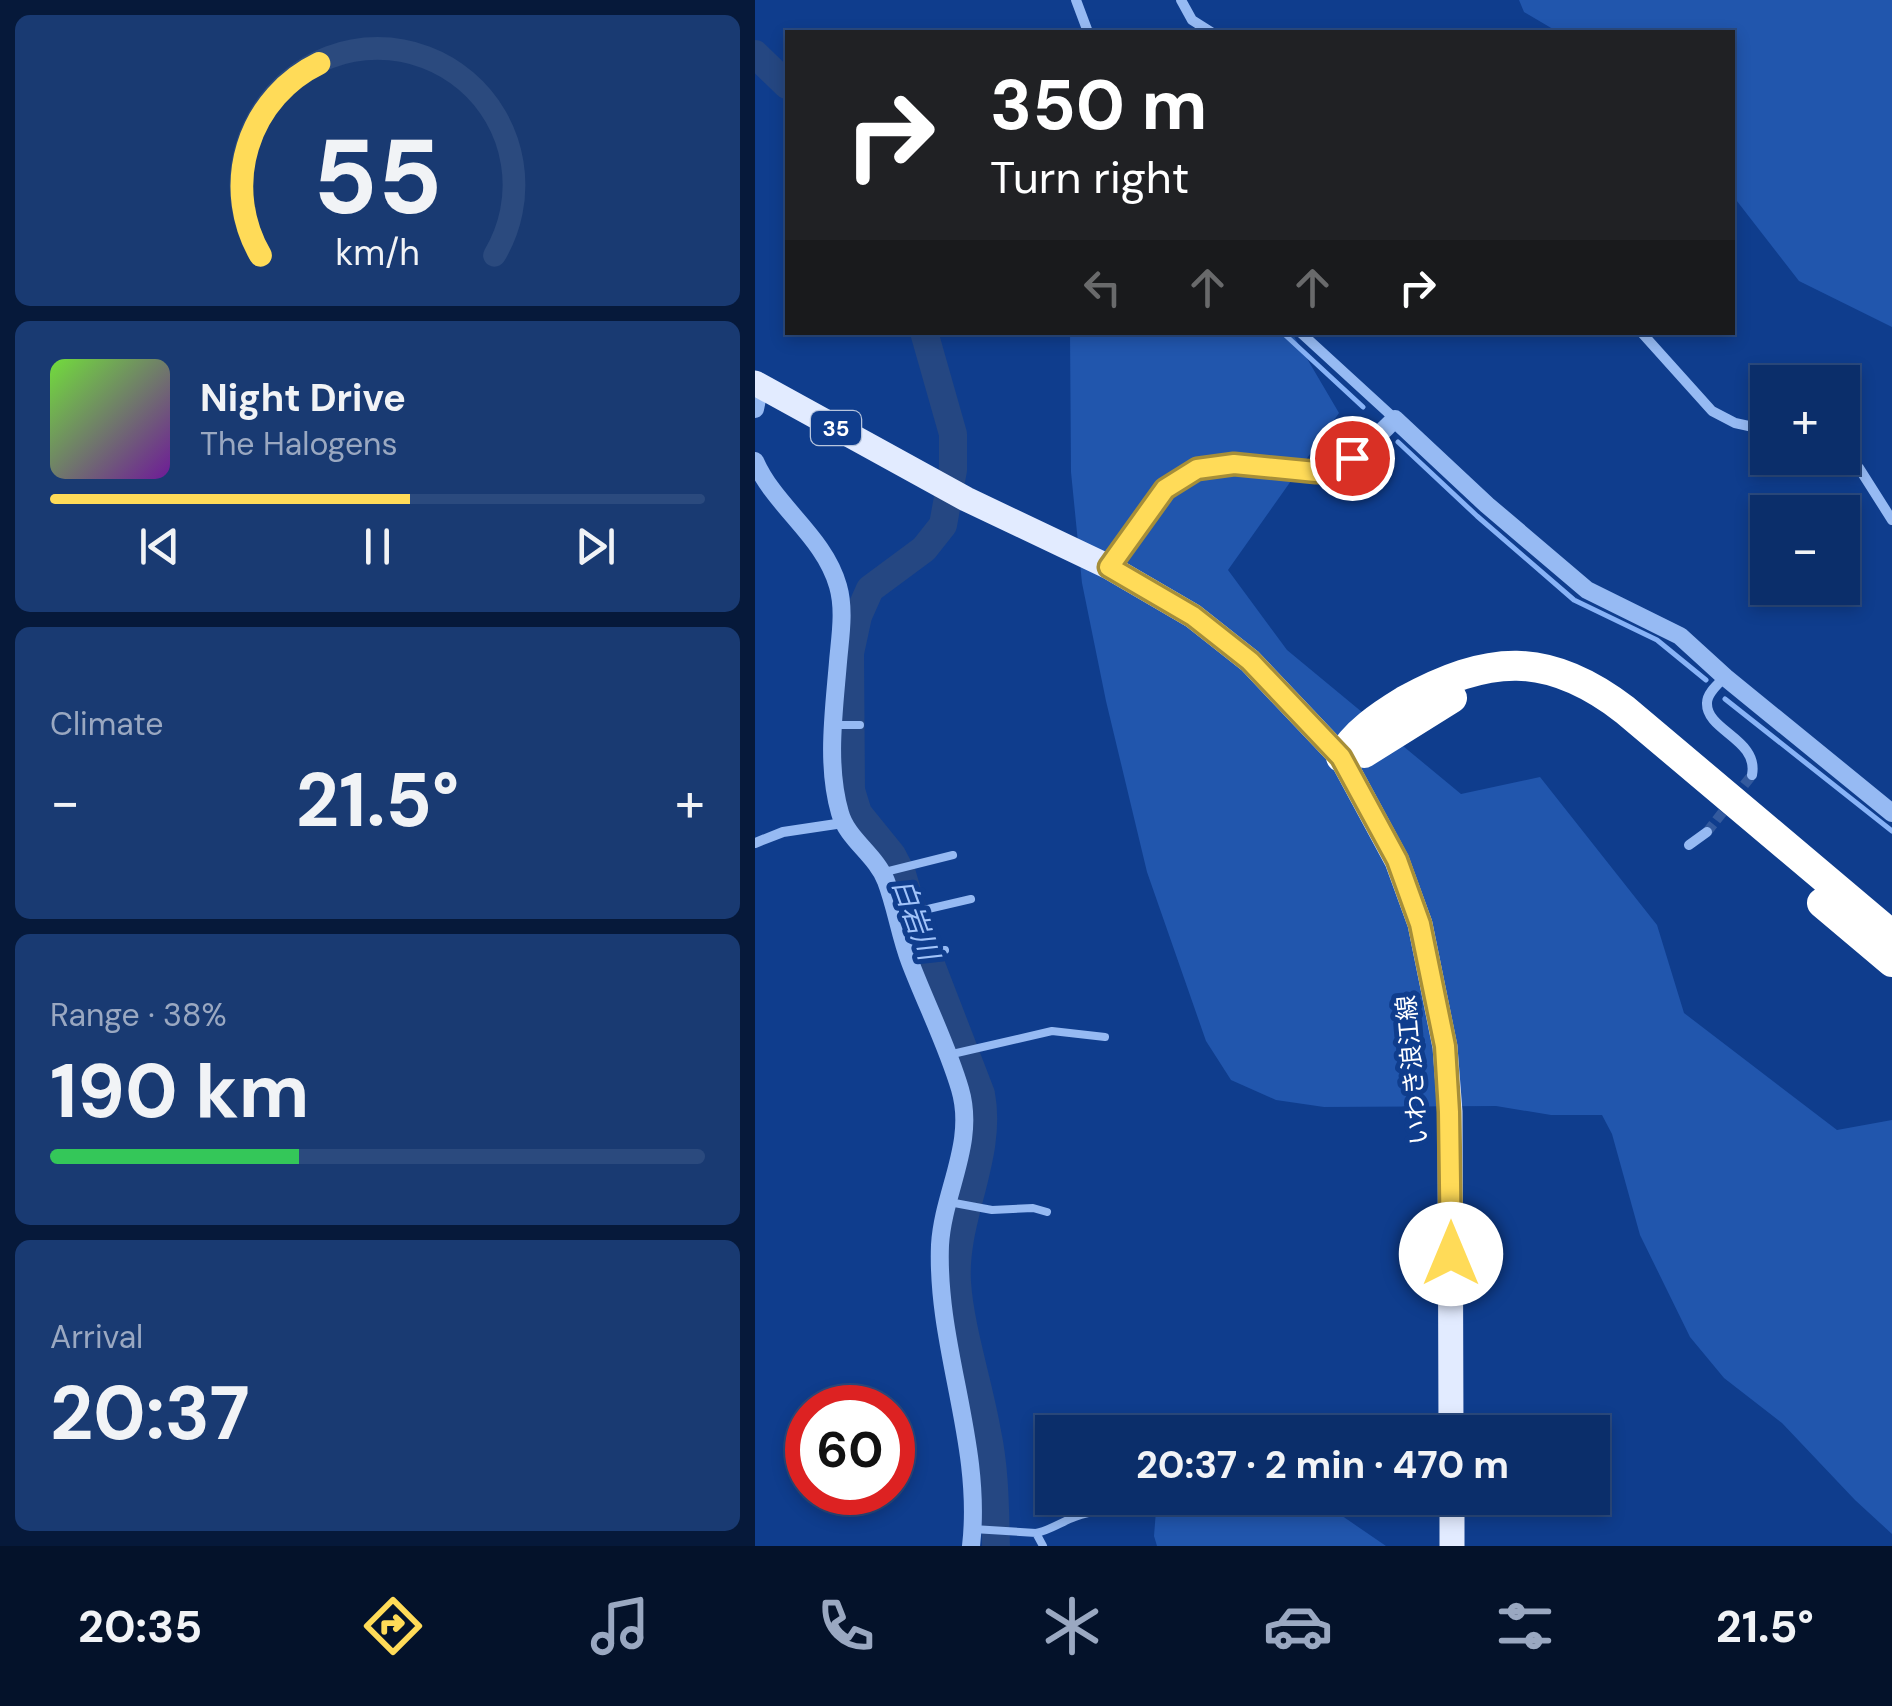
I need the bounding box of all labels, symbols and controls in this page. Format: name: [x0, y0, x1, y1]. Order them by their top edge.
text: 350 m: [990, 60, 1207, 151]
icon: right: [825, 70, 955, 200]
text: 55: [313, 110, 442, 245]
text: Turn right: [990, 148, 1189, 207]
text: km/h: [335, 230, 420, 276]
icon: left: [1075, 260, 1130, 315]
icon: ahead: [1180, 260, 1235, 315]
icon: ahead: [1285, 260, 1340, 315]
icon: right: [1390, 260, 1445, 315]
map controls: [1750, 365, 1860, 605]
button: +: [1750, 365, 1860, 475]
text: Night Drive: [200, 373, 406, 423]
road number: 35: [811, 411, 861, 445]
pin: [1310, 416, 1395, 501]
text: The Halogens: [200, 423, 398, 465]
icon: arrive: [1325, 431, 1380, 486]
button: −: [1750, 495, 1860, 605]
icon: previous: [132, 519, 187, 574]
icon: pause: [350, 519, 405, 574]
icon: next: [568, 519, 623, 574]
text: Climate: [50, 703, 164, 745]
text: 21.5°: [296, 752, 459, 849]
text: −: [50, 766, 80, 838]
text: +: [675, 766, 705, 838]
water label: 白岩川: [884, 873, 948, 968]
text: Range · 38%: [50, 994, 227, 1036]
street label: いわき浪江線: [1390, 994, 1435, 1146]
text: 190 km: [50, 1043, 309, 1140]
position arrow: [1399, 1202, 1503, 1306]
text: Arrival: [50, 1316, 143, 1358]
text: 20:37: [50, 1365, 250, 1462]
speed limit sign: 60: [785, 1385, 915, 1515]
text: 20:37 · 2 min · 470 m: [1136, 1440, 1509, 1490]
icon: directions: [358, 1591, 428, 1661]
icon: music: [585, 1591, 655, 1661]
icon: phone: [811, 1591, 881, 1661]
icon: climate: [1037, 1591, 1107, 1661]
icon: car: [1263, 1591, 1333, 1661]
icon: filters: [1490, 1591, 1560, 1661]
text: 20:35: [78, 1597, 202, 1656]
text: 21.5°: [1716, 1597, 1814, 1656]

